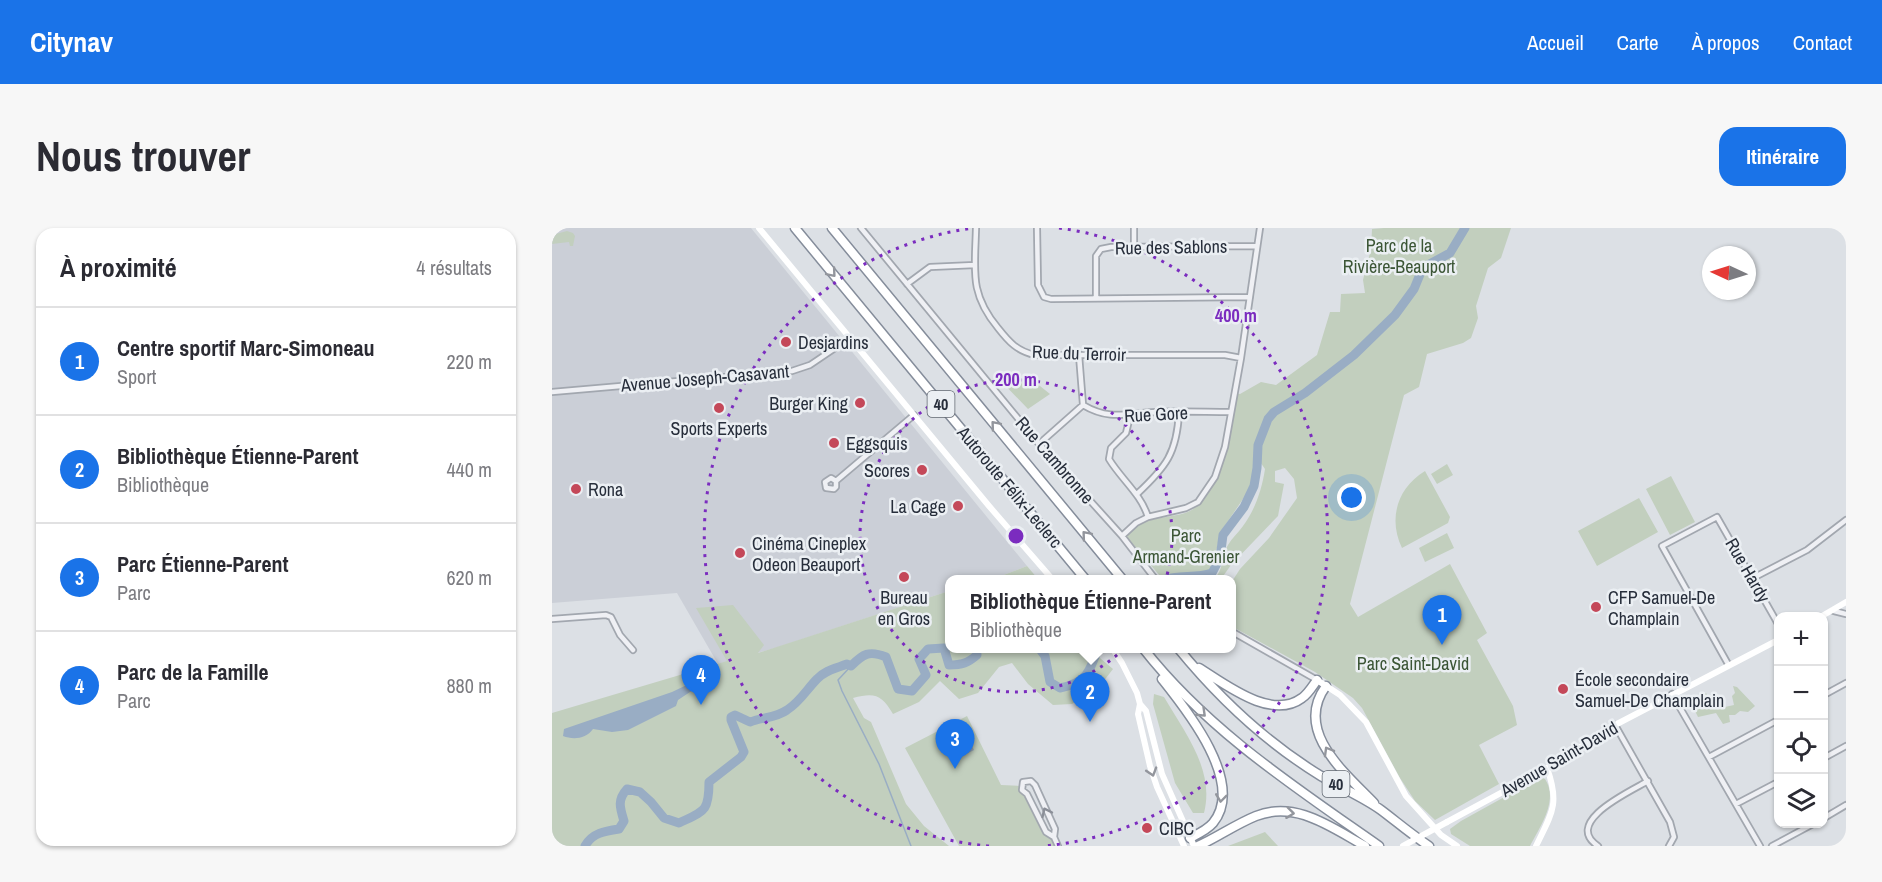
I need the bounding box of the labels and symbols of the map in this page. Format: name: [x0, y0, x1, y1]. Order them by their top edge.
park label: Parc de la Rivière-Beauport: [1343, 233, 1455, 279]
street label: Rue des Sablons: [1115, 234, 1227, 260]
north arrow: [1702, 246, 1756, 300]
one-way arrow: [825, 266, 836, 277]
text: 400 m: [1215, 303, 1257, 328]
place label: Desjardins: [798, 330, 869, 355]
marker: Desjardins: [779, 335, 793, 349]
street label: Rue du Terroir: [1032, 339, 1127, 367]
street label: Avenue Joseph-Casavant: [619, 358, 790, 398]
text: 200 m: [995, 367, 1037, 392]
place label: Burger King: [769, 391, 849, 416]
road number: 40: [928, 391, 954, 417]
marker: Burger King: [853, 396, 867, 410]
street label: Rue Gore: [1123, 400, 1189, 428]
marker: Sports Experts: [712, 401, 726, 415]
street label: Rue Cambronne: [1010, 411, 1100, 509]
place label: Sports Experts: [671, 416, 767, 441]
street label: Autoroute Félix-Leclerc: [951, 420, 1068, 553]
one-way arrow: [991, 421, 1002, 432]
place label: Eggsquis: [846, 431, 908, 456]
marker: Eggsquis: [827, 436, 841, 450]
place label: Scores: [864, 458, 910, 483]
marker: Scores: [915, 463, 929, 477]
place label: Rona: [588, 477, 623, 502]
marker: Rona: [569, 482, 583, 496]
your location: [1337, 483, 1366, 512]
place label: La Cage: [890, 494, 946, 519]
marker: La Cage: [951, 499, 965, 513]
park label: Parc Armand-Grenier: [1132, 523, 1239, 569]
centre of rings: [1006, 526, 1026, 546]
one-way arrow: [1082, 530, 1093, 541]
place label: Cinéma Cineplex Odeon Beauport: [752, 531, 867, 577]
street label: Rue Hardy: [1720, 533, 1777, 607]
marker: Cinéma Cineplex Odeon Beauport: [733, 546, 747, 560]
marker: Bureau en Gros: [897, 570, 911, 584]
place label: Bureau en Gros: [878, 585, 930, 631]
place label: CFP Samuel-De Champlain: [1608, 585, 1715, 631]
pin: 1: [1422, 596, 1462, 645]
marker: CFP Samuel-De Champlain: [1589, 600, 1603, 614]
park label: Parc Saint-David: [1357, 651, 1469, 676]
pin: 4: [682, 656, 720, 705]
place label: École secondaire Samuel-De Champlain: [1575, 667, 1724, 713]
pin: 2: [1070, 672, 1110, 722]
marker: École secondaire Samuel-De Champlain: [1556, 682, 1570, 696]
one-way arrow: [1195, 706, 1206, 717]
street label: Avenue Saint-David: [1495, 715, 1622, 803]
pin: 3: [936, 720, 974, 769]
one-way arrow: [1323, 747, 1335, 757]
one-way arrow: [1145, 766, 1157, 777]
road number: 40: [1322, 771, 1350, 797]
one-way arrow: [1215, 793, 1228, 802]
one-way arrow: [1285, 806, 1295, 819]
one-way arrow: [1042, 808, 1054, 819]
place label: CIBC: [1159, 816, 1194, 841]
marker: CIBC: [1140, 821, 1154, 835]

